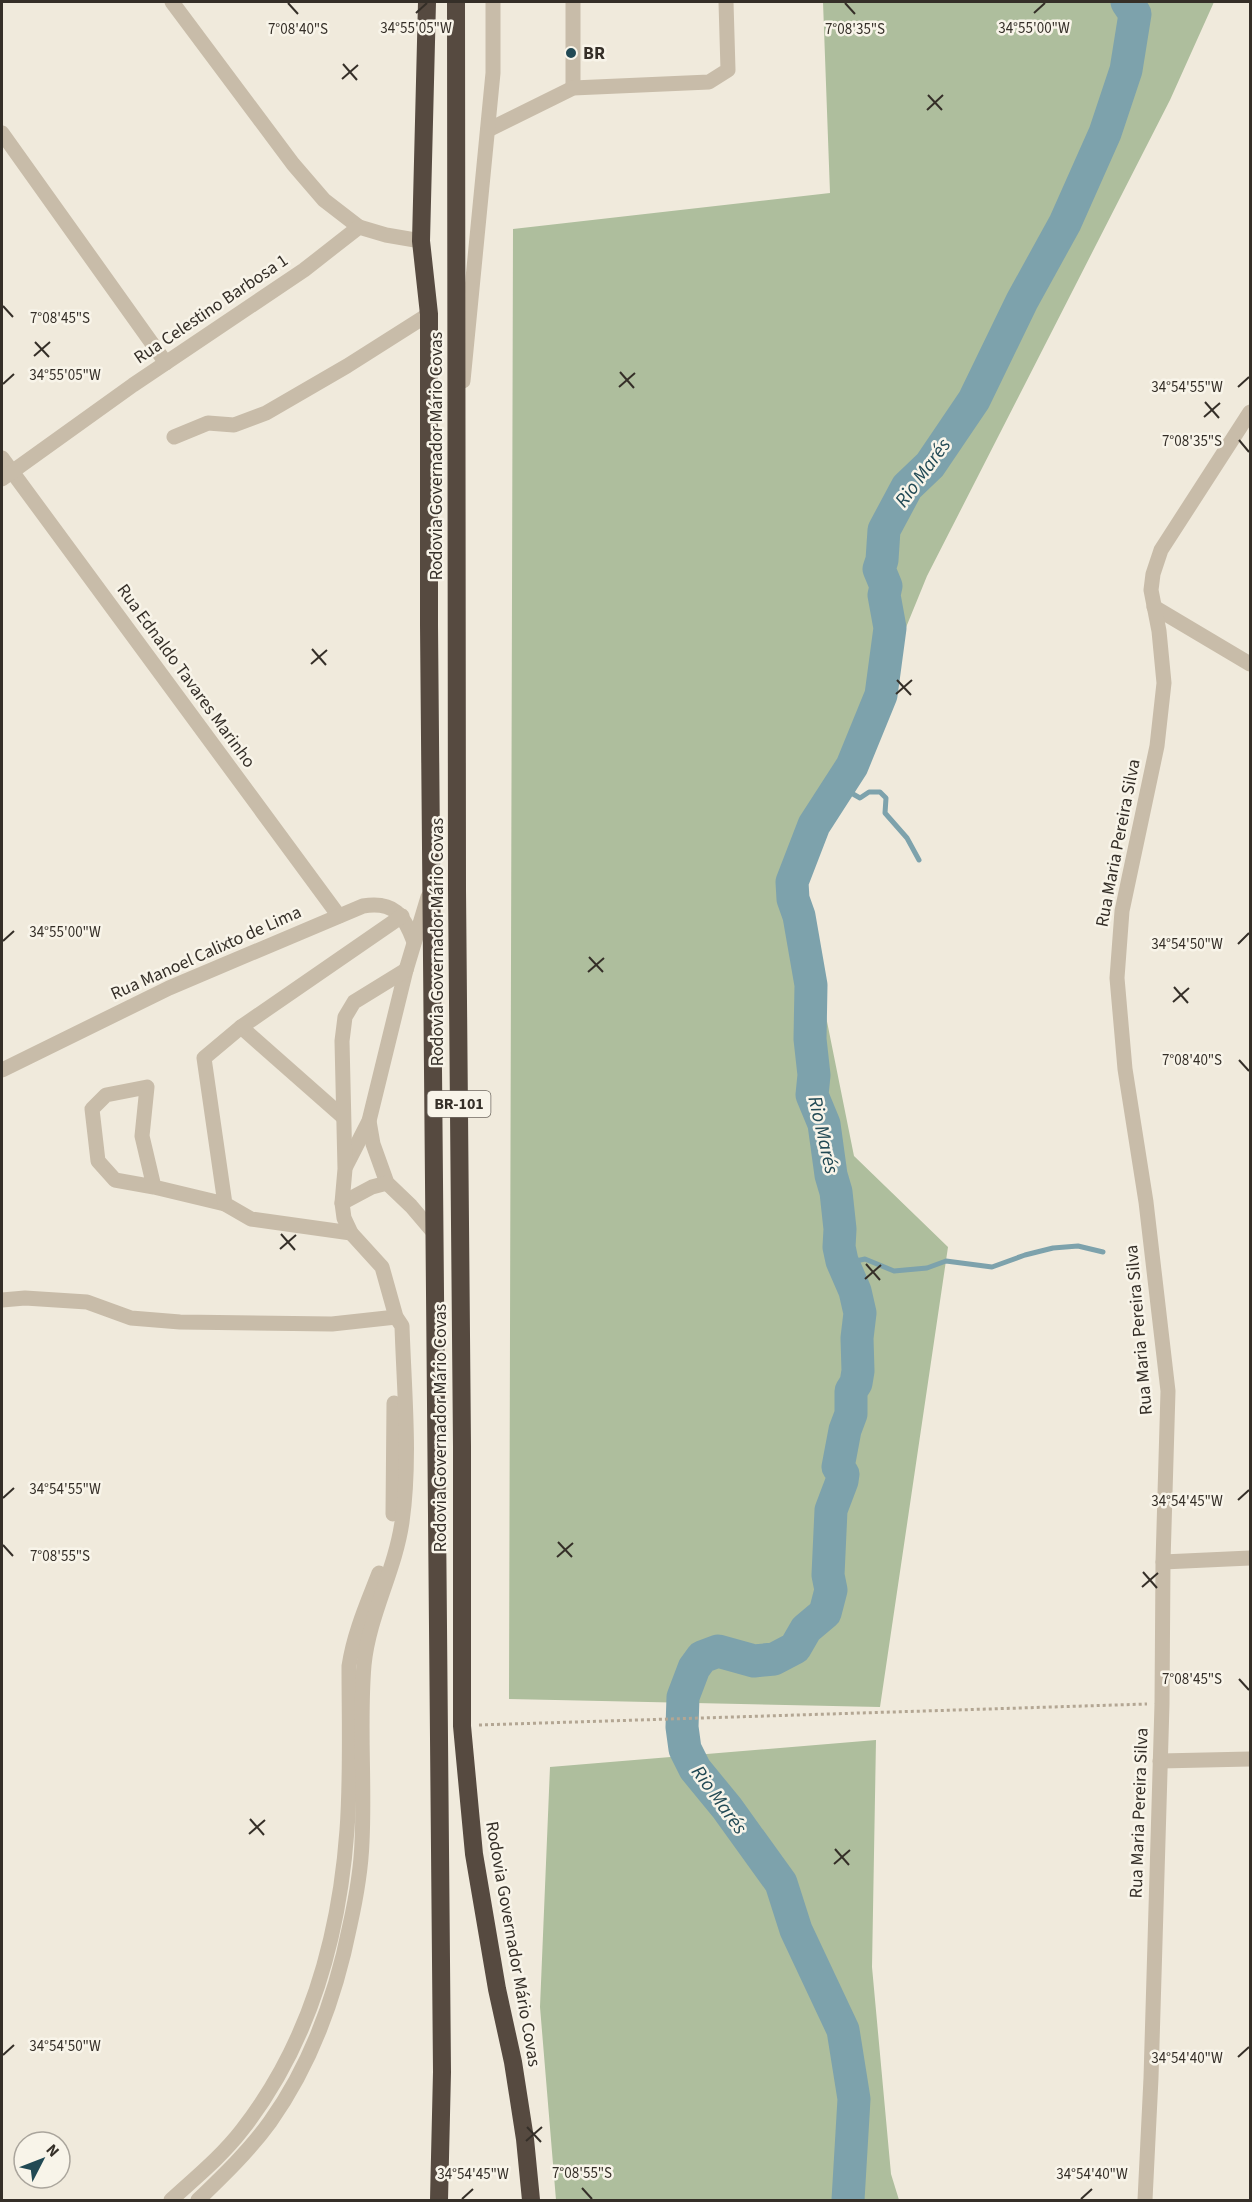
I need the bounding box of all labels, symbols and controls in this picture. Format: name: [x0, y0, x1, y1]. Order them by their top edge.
text: 34°55'05"W: [380, 18, 452, 39]
text: 34°55'00"W: [998, 18, 1070, 39]
text: 7°08'40"S: [268, 19, 328, 40]
text: 7°08'35"S: [825, 19, 885, 40]
place label: BR: [583, 41, 605, 66]
marker: BR: [564, 46, 578, 60]
street label: Rua Celestino Barbosa 1: [129, 248, 293, 370]
text: 7°08'45"S: [30, 308, 90, 329]
street label: Rodovia Governador Mário Covas: [424, 332, 449, 580]
text: 34°55'05"W: [29, 365, 101, 386]
text: 34°54'55"W: [1151, 377, 1223, 398]
text: 7°08'35"S: [1162, 431, 1222, 452]
water label: Rio Marés: [888, 433, 958, 513]
street label: Rua Ednaldo Tavares Marinho: [111, 579, 261, 773]
street label: Rua Maria Pereira Silva: [1089, 757, 1147, 929]
street label: Rodovia Governador Mário Covas: [425, 818, 450, 1066]
street label: Rua Manoel Calixto de Lima: [107, 900, 305, 1006]
text: 34°55'00"W: [29, 922, 101, 943]
text: 34°54'50"W: [1151, 934, 1223, 955]
text: 7°08'40"S: [1162, 1050, 1222, 1071]
road number: BR-101: [428, 1091, 490, 1117]
water label: Rio Marés: [800, 1093, 846, 1177]
street label: Rua Maria Pereira Silva: [1119, 1244, 1159, 1416]
street label: Rodovia Governador Mário Covas: [428, 1304, 453, 1552]
text: 34°54'55"W: [29, 1479, 101, 1500]
text: 34°54'45"W: [1151, 1491, 1223, 1512]
text: 7°08'55"S: [30, 1546, 90, 1567]
text: 7°08'45"S: [1162, 1669, 1222, 1690]
street label: Rua Maria Pereira Silva: [1124, 1727, 1154, 1899]
water label: Rio Marés: [684, 1760, 754, 1840]
street label: Rodovia Governador Mário Covas: [479, 1819, 547, 2069]
text: 34°54'50"W: [29, 2036, 101, 2057]
text: 34°54'40"W: [1151, 2048, 1223, 2069]
north arrow: [12, 2130, 72, 2190]
text: N: [41, 2139, 64, 2162]
text: 7°08'55"S: [552, 2163, 612, 2184]
text: 34°54'45"W: [437, 2164, 509, 2185]
text: 34°54'40"W: [1056, 2164, 1128, 2185]

